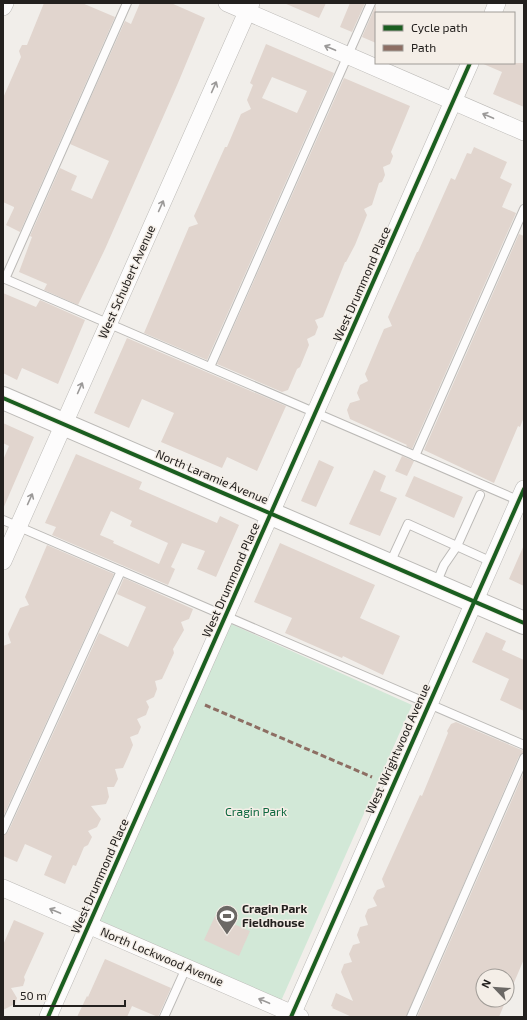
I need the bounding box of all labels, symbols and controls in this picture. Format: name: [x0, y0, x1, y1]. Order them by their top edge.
legend: [375, 12, 515, 64]
text: Cycle path: [411, 20, 468, 34]
text: Path: [411, 40, 436, 54]
one-way arrow: [325, 44, 337, 51]
one-way arrow: [211, 81, 218, 93]
one-way arrow: [483, 112, 495, 120]
one-way arrow: [158, 200, 165, 212]
street label: West Schubert Avenue: [95, 223, 157, 340]
street label: West Drummond Place: [329, 224, 393, 343]
one-way arrow: [77, 383, 84, 395]
street label: North Laramie Avenue: [154, 446, 271, 506]
one-way arrow: [27, 494, 35, 506]
street label: West Drummond Place: [198, 520, 262, 639]
street label: West Wrightwood Avenue: [362, 681, 432, 816]
park label: Cragin Park: [225, 804, 287, 818]
street label: West Drummond Place: [67, 816, 131, 935]
place label: Cragin Park Fieldhouse: [242, 901, 307, 929]
sports icon: Cragin Park Fieldhouse: [214, 903, 240, 936]
one-way arrow: [49, 907, 61, 914]
street label: North Lockwood Avenue: [99, 924, 226, 988]
north arrow: [475, 968, 515, 1008]
text: N: [478, 977, 493, 990]
scale bar: [14, 982, 125, 1008]
text: 50 m: [20, 988, 47, 1002]
one-way arrow: [258, 997, 270, 1005]

